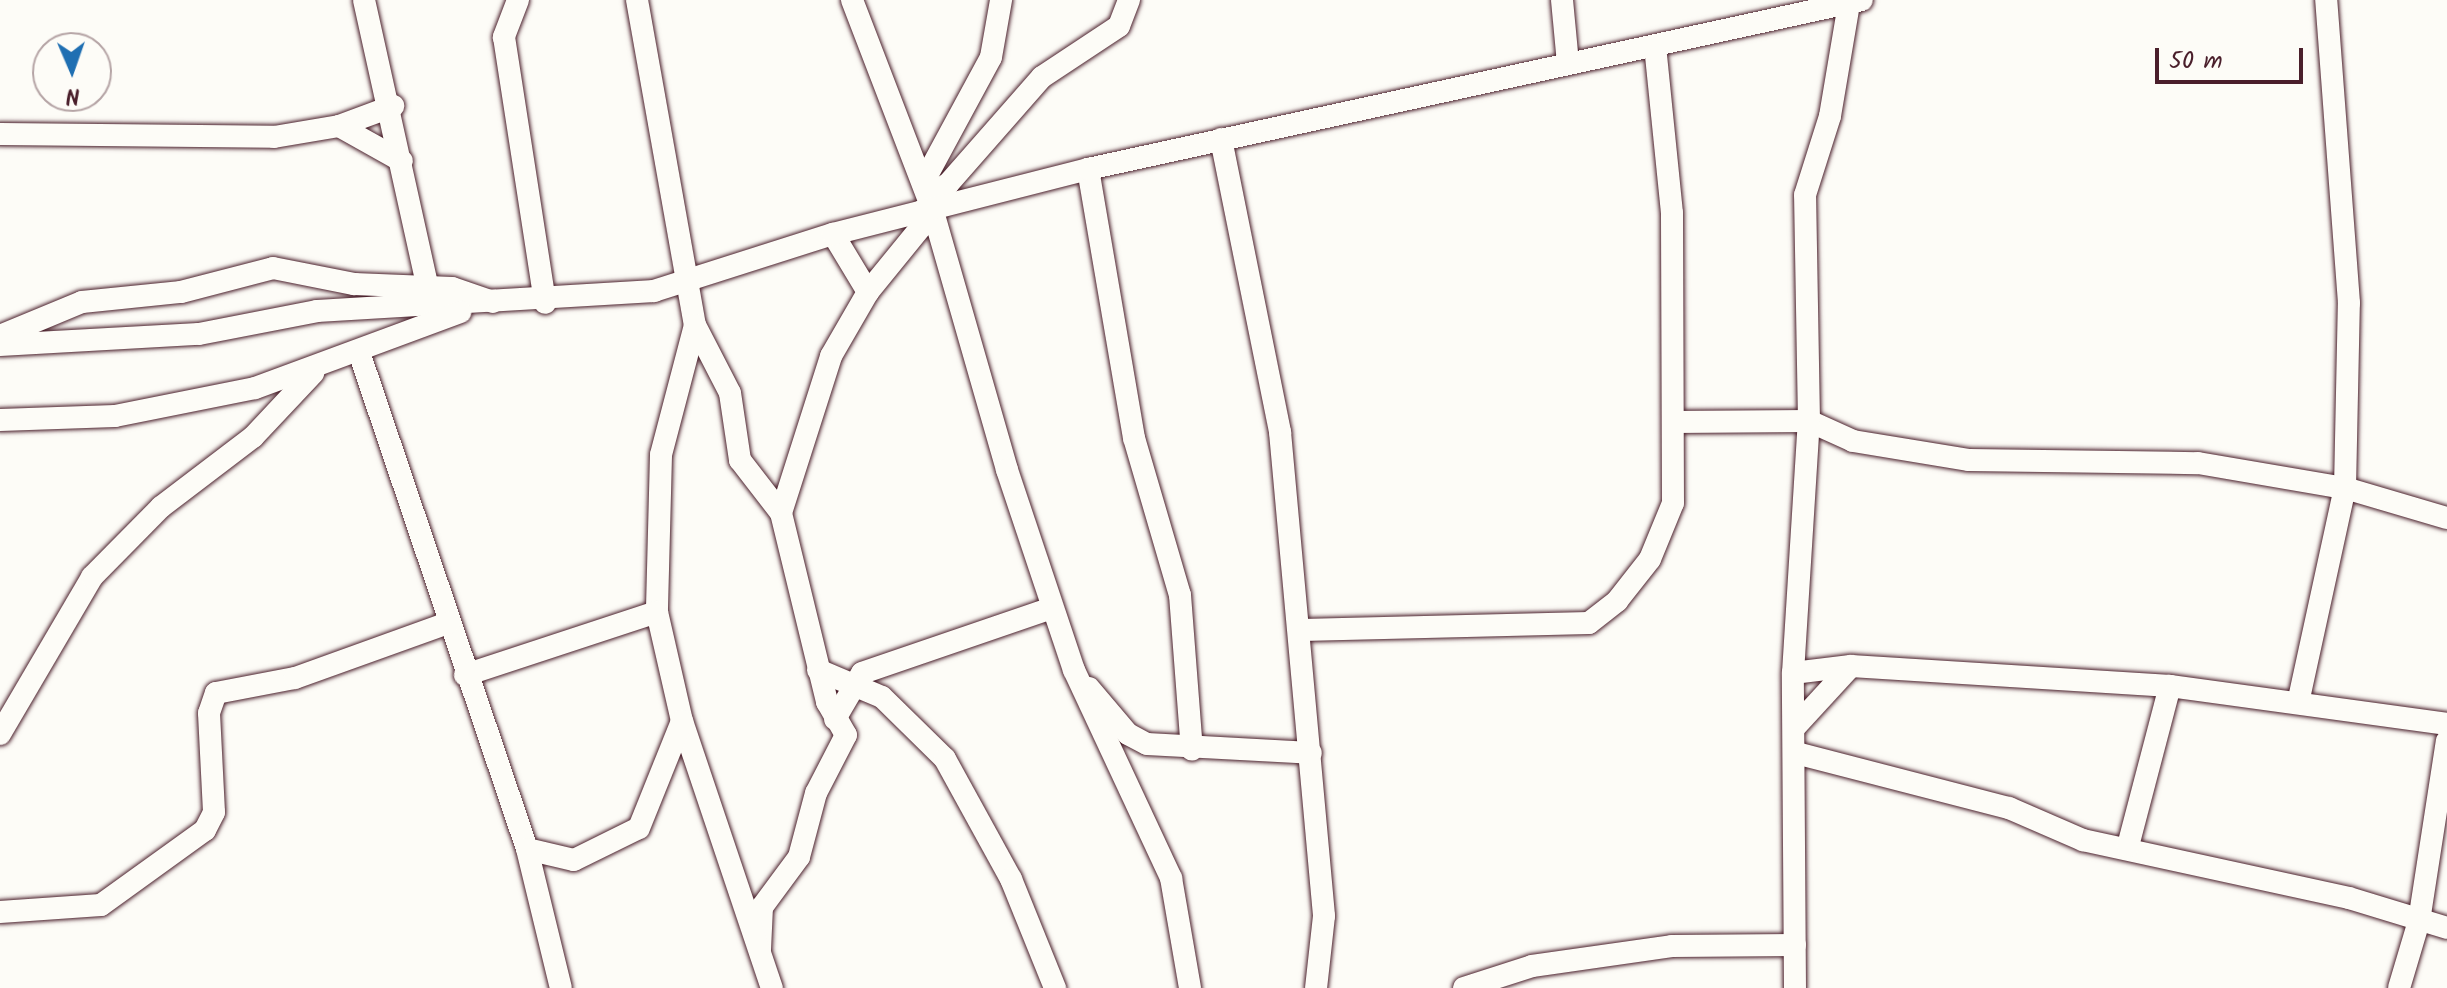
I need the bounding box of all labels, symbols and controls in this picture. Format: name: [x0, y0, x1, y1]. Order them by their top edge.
north arrow: [32, 32, 112, 112]
scale bar: [2159, 32, 2307, 82]
text: 50 m: [2169, 42, 2223, 81]
text: N: [65, 77, 80, 112]

